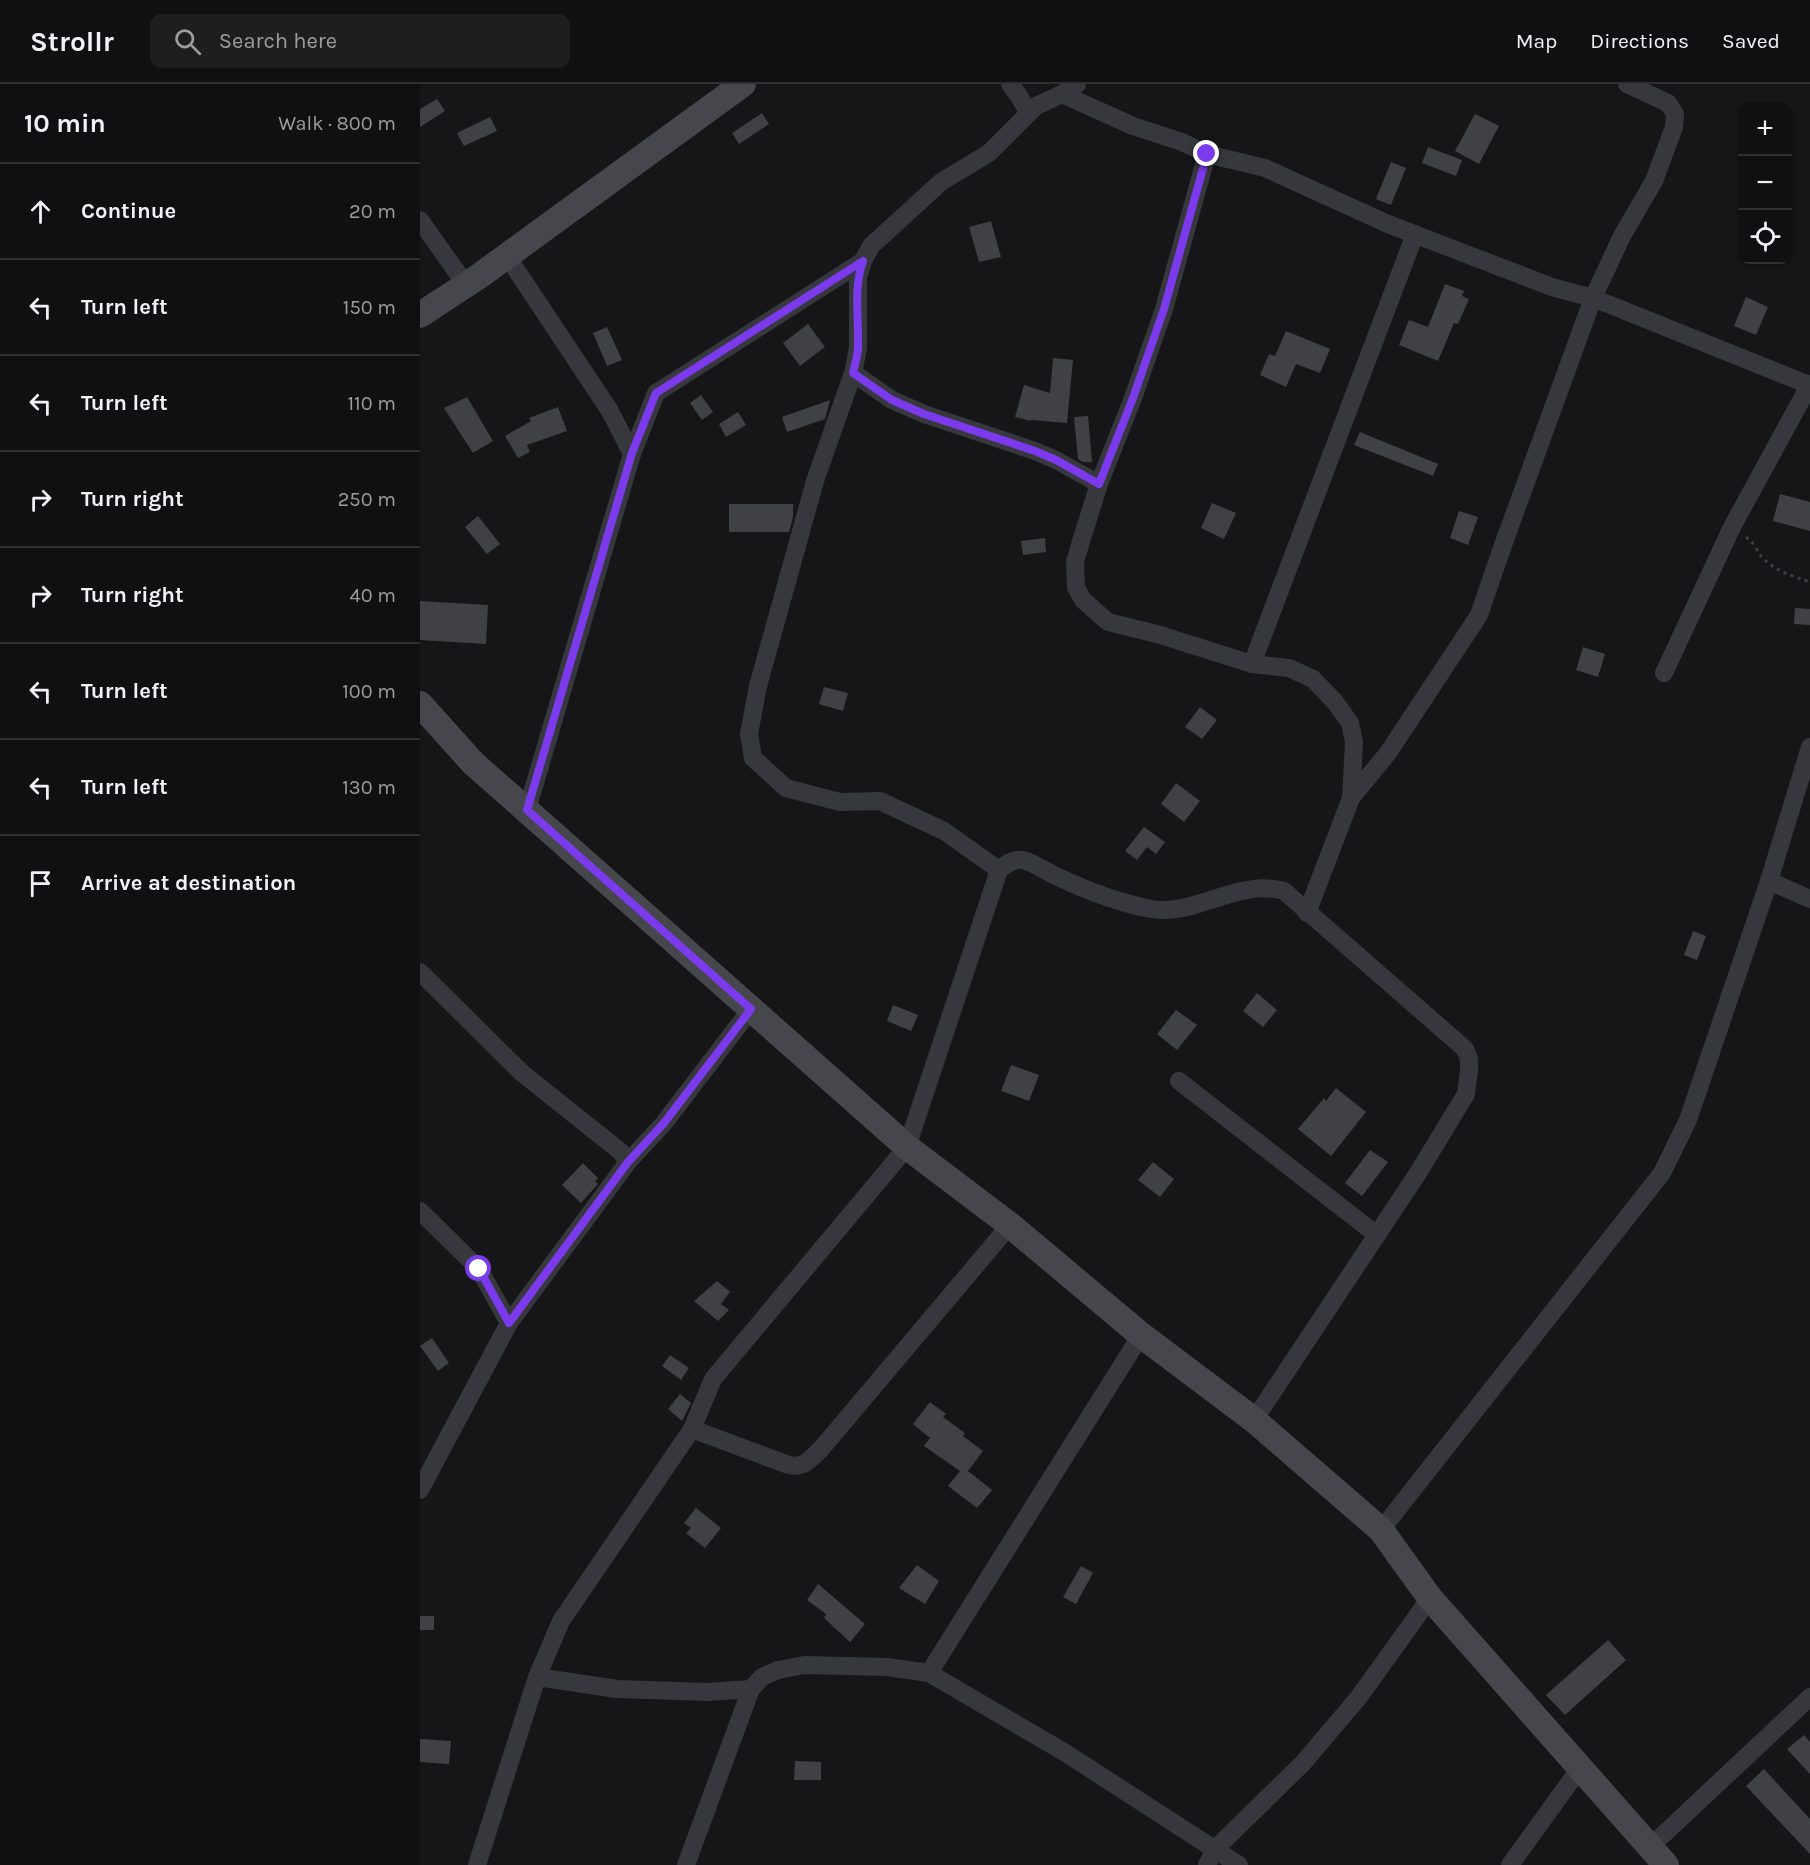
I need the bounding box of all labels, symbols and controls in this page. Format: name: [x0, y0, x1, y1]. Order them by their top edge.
search box: [150, 14, 570, 68]
text: Strollr: [30, 25, 114, 58]
icon: search: [171, 25, 204, 58]
text: Search here: [219, 28, 337, 54]
text: Map: [1516, 29, 1557, 53]
text: Directions: [1590, 29, 1689, 53]
text: Saved: [1722, 29, 1780, 53]
map controls: [1738, 102, 1792, 264]
button: +: [1738, 102, 1792, 156]
text: 10 min: [24, 108, 106, 139]
text: Walk · 800 m: [278, 112, 396, 135]
route end: [1193, 140, 1219, 166]
button: −: [1738, 156, 1792, 210]
icon: ahead: [24, 195, 57, 228]
text: Continue: [81, 198, 176, 224]
text: 20 m: [349, 200, 396, 223]
button: locate: [1738, 210, 1792, 264]
icon: left: [24, 291, 57, 324]
text: Turn left: [81, 294, 168, 320]
text: 150 m: [343, 296, 396, 319]
icon: left: [24, 387, 57, 420]
text: Turn left: [81, 390, 168, 416]
text: 110 m: [347, 392, 396, 415]
icon: right: [24, 483, 57, 516]
text: Turn right: [81, 486, 184, 512]
text: 250 m: [338, 488, 396, 511]
icon: right: [24, 579, 57, 612]
text: Turn right: [81, 582, 184, 608]
text: 40 m: [350, 584, 396, 607]
icon: left: [24, 675, 57, 708]
text: Turn left: [81, 678, 168, 704]
text: 100 m: [342, 680, 396, 703]
icon: left: [24, 771, 57, 804]
text: Turn left: [81, 774, 168, 800]
text: 130 m: [342, 776, 396, 799]
icon: arrive: [24, 867, 57, 900]
text: Arrive at destination: [81, 870, 296, 896]
route start: [465, 1255, 491, 1281]

